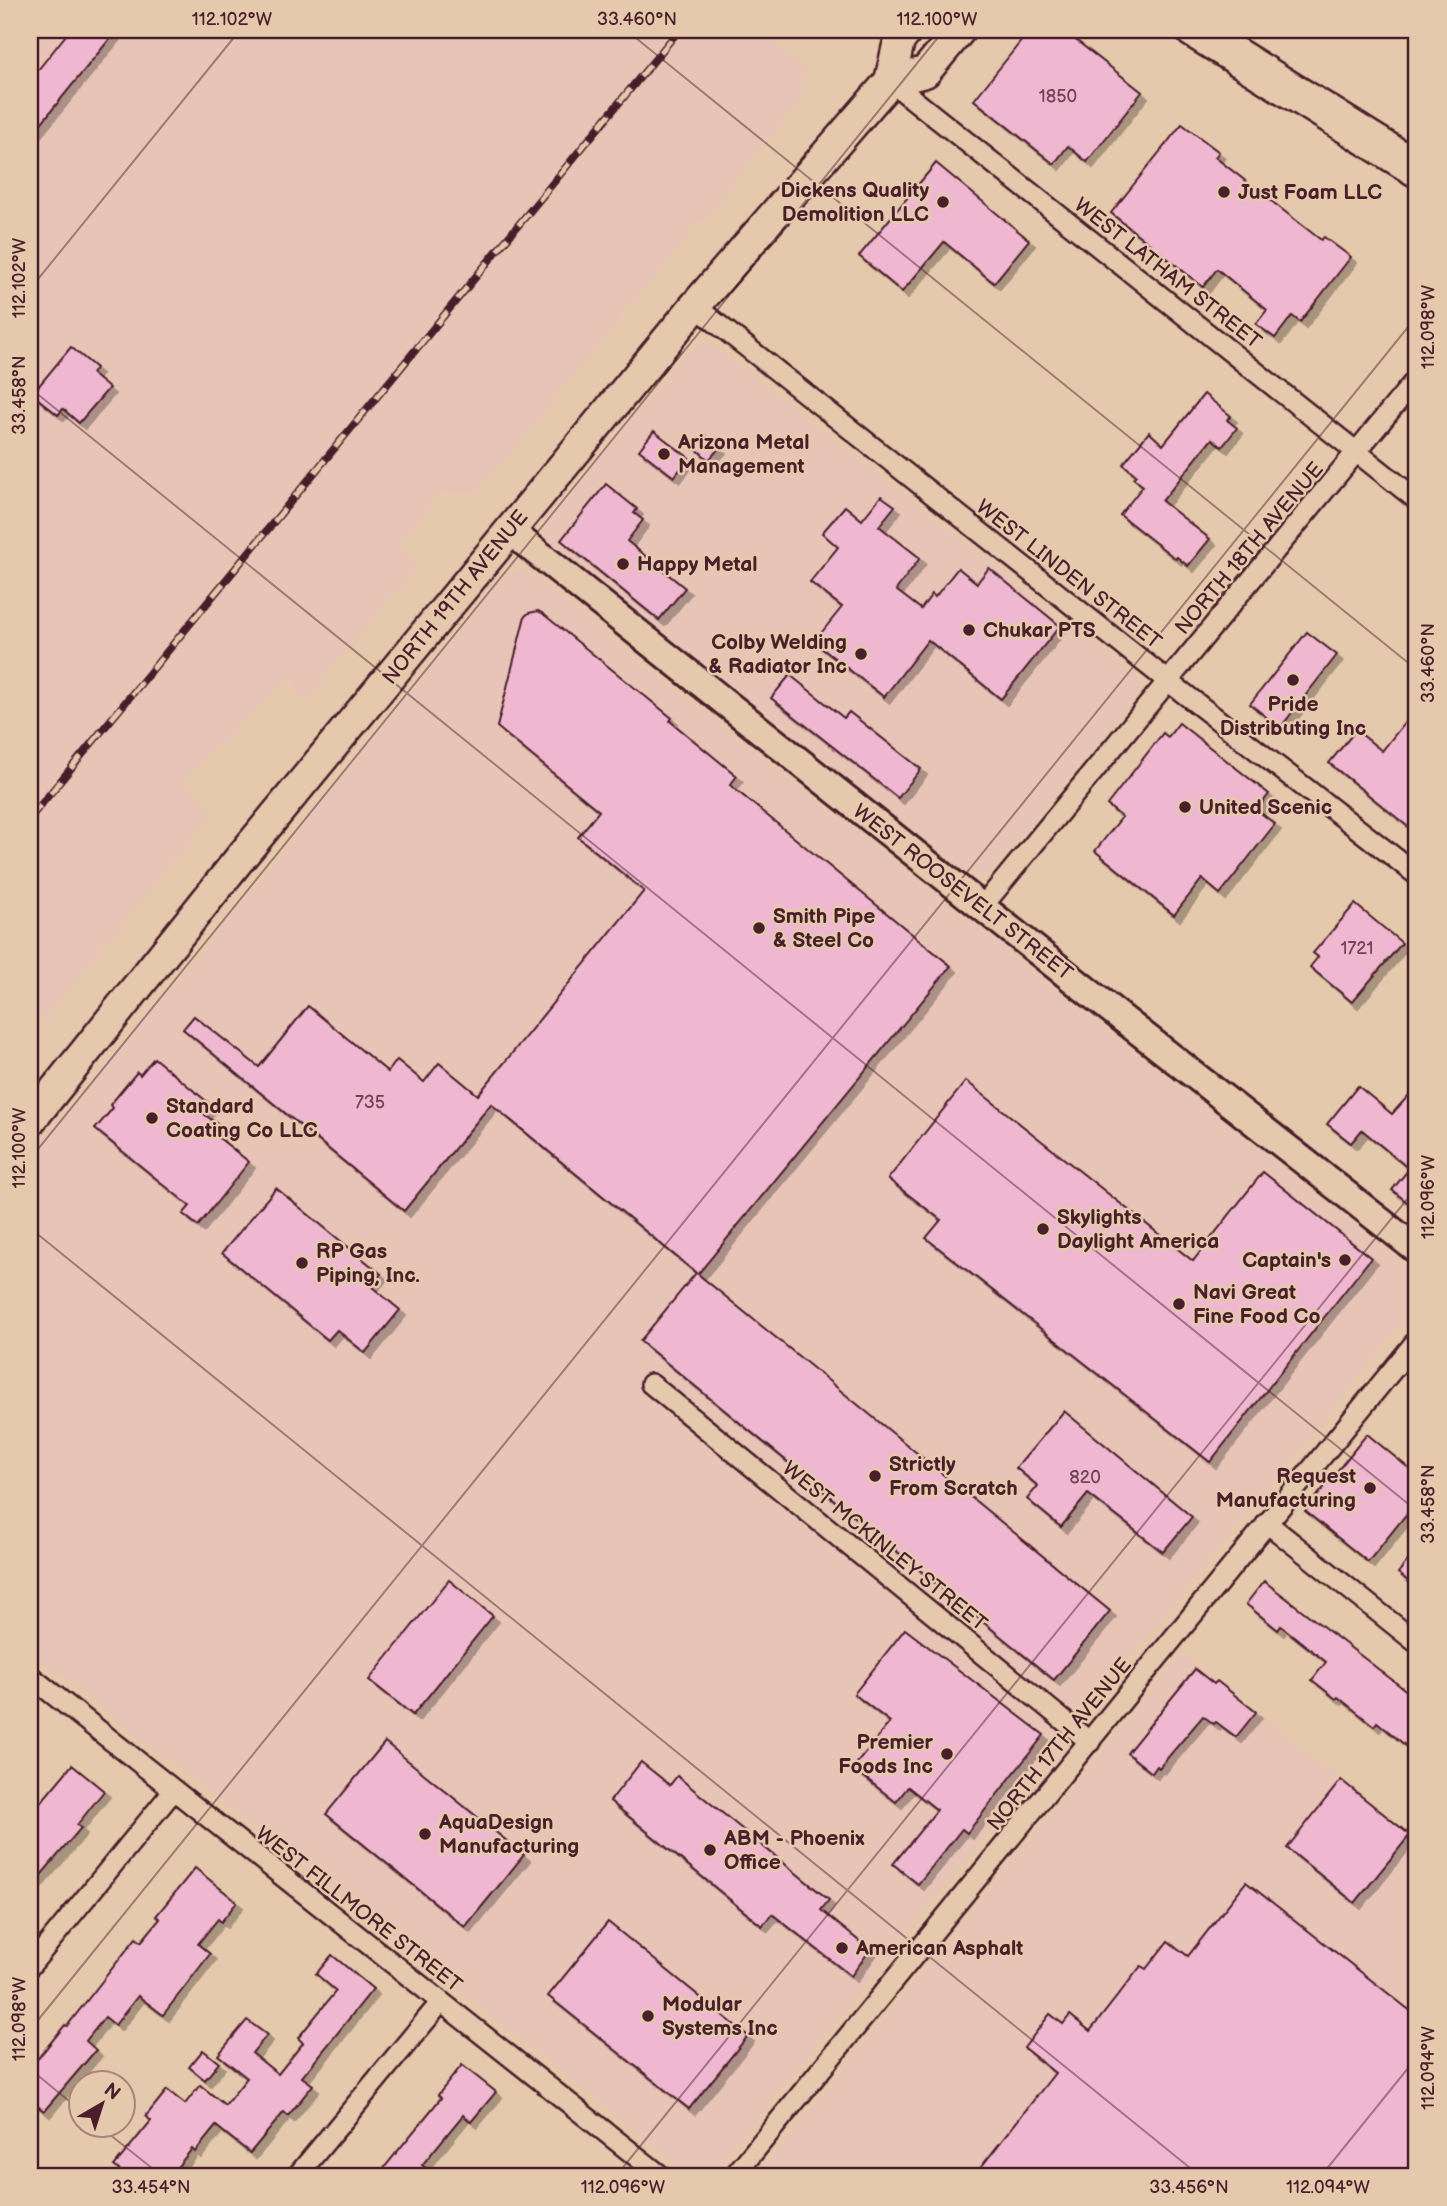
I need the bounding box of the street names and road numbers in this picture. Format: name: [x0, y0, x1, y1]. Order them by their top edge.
street label: WEST LATHAM STREET: [1069, 193, 1267, 354]
street label: NORTH 18TH AVENUE: [1170, 457, 1329, 640]
street label: WEST LINDEN STREET: [971, 494, 1167, 655]
street label: NORTH 19TH AVENUE: [377, 505, 533, 690]
street label: WEST ROOSEVELT STREET: [848, 799, 1078, 986]
street label: WEST MCKINLEY STREET: [777, 1456, 992, 1637]
street label: NORTH 17TH AVENUE: [982, 1653, 1137, 1836]
street label: WEST FILLMORE STREET: [250, 1821, 467, 1998]

